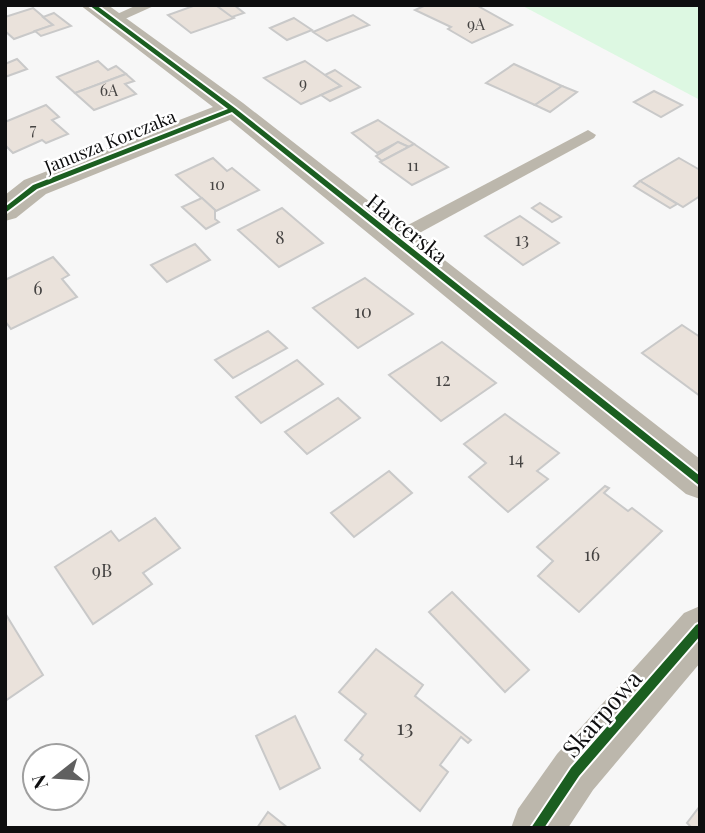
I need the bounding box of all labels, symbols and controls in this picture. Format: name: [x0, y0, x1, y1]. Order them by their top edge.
house number: 9A: [467, 13, 486, 34]
house number: 9: [299, 72, 307, 93]
house number: 6A: [100, 79, 119, 100]
street label: Janusza Korczaka: [40, 104, 179, 179]
house number: 7: [30, 118, 37, 139]
house number: 11: [407, 154, 419, 175]
house number: 10: [209, 173, 225, 194]
street label: Harcerska: [362, 187, 455, 270]
house number: 8: [275, 225, 285, 249]
house number: 13: [515, 227, 529, 251]
house number: 6: [33, 276, 43, 300]
house number: 10: [354, 299, 372, 323]
house number: 12: [435, 367, 451, 391]
house number: 14: [508, 446, 524, 470]
house number: 16: [584, 542, 600, 566]
house number: 9B: [92, 558, 112, 582]
street label: Skarpowa: [554, 663, 648, 763]
house number: 13: [397, 712, 413, 740]
north arrow: [21, 742, 91, 812]
text: N: [24, 772, 53, 793]

